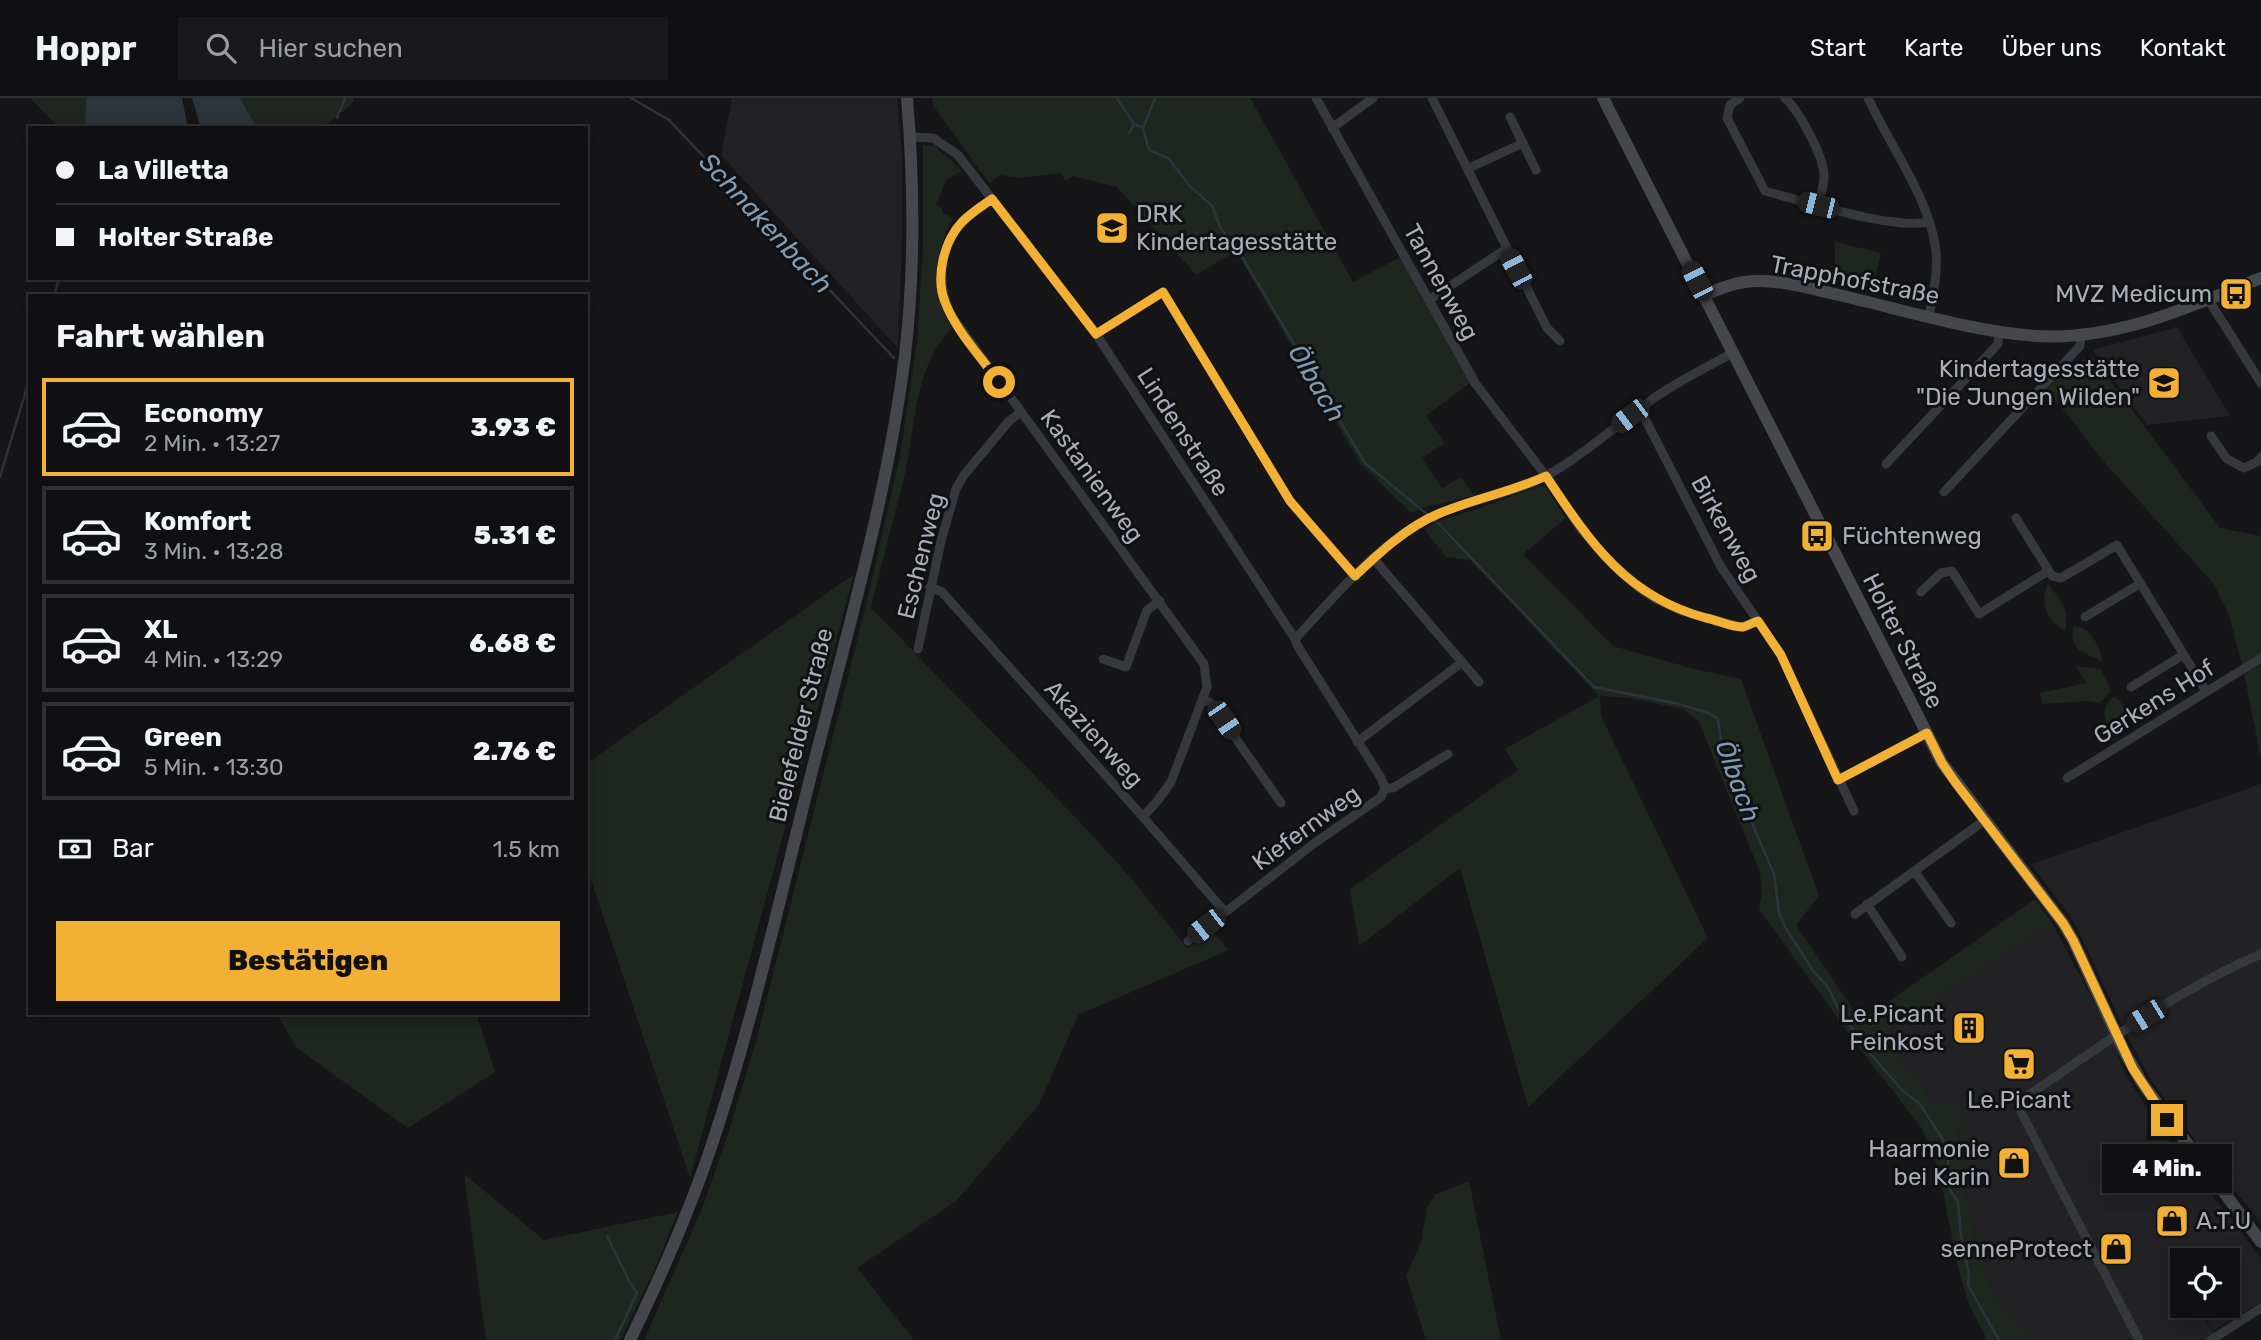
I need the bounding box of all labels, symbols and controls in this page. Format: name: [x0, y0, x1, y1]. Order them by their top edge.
search box: [178, 17, 668, 80]
text: Hoppr: [35, 29, 136, 68]
icon: search: [202, 29, 240, 67]
text: Hier suchen: [258, 33, 403, 64]
text: Start: [1810, 34, 1866, 62]
text: Karte: [1904, 34, 1964, 62]
text: Über uns: [2002, 34, 2102, 62]
text: Kontakt: [2140, 34, 2226, 62]
water label: Schnakenbach: [693, 147, 839, 300]
text: La Villetta: [98, 155, 229, 186]
car: [1796, 190, 1841, 220]
place label: DRK Kindertagesstätte: [1136, 200, 1337, 256]
school or university icon: DRK Kindertagesstätte: [1093, 209, 1131, 247]
street label: Tannenweg: [1398, 219, 1484, 345]
text: Holter Straße: [98, 222, 273, 253]
car: [1497, 246, 1536, 292]
street label: Trapphofstraße: [1768, 250, 1942, 310]
car: [1679, 258, 1716, 304]
bus stop icon: MVZ Medicum: [2217, 275, 2255, 313]
place label: MVZ Medicum: [2055, 280, 2212, 308]
text: Fahrt wählen: [56, 317, 265, 355]
water label: Ölbach: [1281, 339, 1352, 428]
place label: Kindertagesstätte "Die Jungen Wilden": [1916, 355, 2140, 411]
street label: Lindenstraße: [1131, 363, 1235, 501]
school or university icon: Kindertagesstätte "Die Jungen Wilden": [2145, 364, 2183, 402]
route start: [983, 366, 1015, 398]
car: [1607, 395, 1654, 437]
icon: car: [60, 396, 123, 459]
text: Economy: [144, 398, 263, 429]
street label: Kastanienweg: [1034, 404, 1150, 548]
text: 3.93 €: [471, 412, 556, 443]
text: 2 Min. · 13:27: [144, 429, 280, 457]
street label: Birkenweg: [1685, 471, 1767, 587]
street label: Eschenweg: [892, 490, 950, 622]
icon: car: [60, 504, 123, 567]
text: Komfort: [144, 506, 251, 537]
bus stop icon: Füchtenweg: [1798, 517, 1836, 555]
text: 5.31 €: [474, 520, 556, 551]
place label: Füchtenweg: [1842, 522, 1982, 550]
text: 3 Min. · 13:28: [144, 537, 284, 565]
street label: Holter Straße: [1857, 569, 1949, 713]
icon: car: [60, 612, 123, 675]
text: XL: [144, 614, 177, 645]
street label: Bielefelder Straße: [763, 625, 839, 825]
text: 6.68 €: [469, 628, 556, 659]
text: 4 Min. · 13:29: [144, 645, 283, 673]
street label: Gerkens Hof: [2089, 653, 2220, 750]
street label: Akazienweg: [1039, 675, 1149, 793]
car: [1204, 697, 1245, 743]
icon: car: [60, 720, 123, 783]
text: Green: [144, 722, 222, 753]
text: 2.76 €: [473, 736, 556, 767]
water label: Ölbach: [1708, 736, 1767, 826]
text: 5 Min. · 13:30: [144, 753, 284, 781]
street label: Kiefernweg: [1247, 780, 1365, 876]
icon: cash: [56, 830, 94, 868]
text: Bar: [112, 833, 154, 864]
text: 1.5 km: [493, 835, 560, 863]
car: [1183, 905, 1230, 947]
button: Bestätigen: [56, 921, 560, 1001]
car: [2123, 996, 2170, 1036]
place label: Le.Picant Feinkost: [1840, 1000, 1944, 1056]
building icon: Le.Picant Feinkost: [1950, 1009, 1988, 1047]
supermarket icon: Le.Picant: [2000, 1045, 2038, 1083]
place label: Le.Picant: [1967, 1086, 2071, 1114]
route end: [2151, 1104, 2183, 1136]
place label: Haarmonie bei Karin: [1868, 1135, 1990, 1191]
shop icon: Haarmonie bei Karin: [1995, 1144, 2033, 1182]
callout: 4 Min.: [2102, 1144, 2232, 1194]
text: 4 Min.: [2132, 1154, 2202, 1182]
shop icon: A.T.U: [2153, 1202, 2191, 1240]
place label: A.T.U: [2196, 1207, 2251, 1235]
shop icon: senneProtect: [2097, 1230, 2135, 1268]
place label: senneProtect: [1940, 1235, 2092, 1263]
map controls: [2170, 1248, 2240, 1318]
button: locate: [2170, 1248, 2240, 1318]

